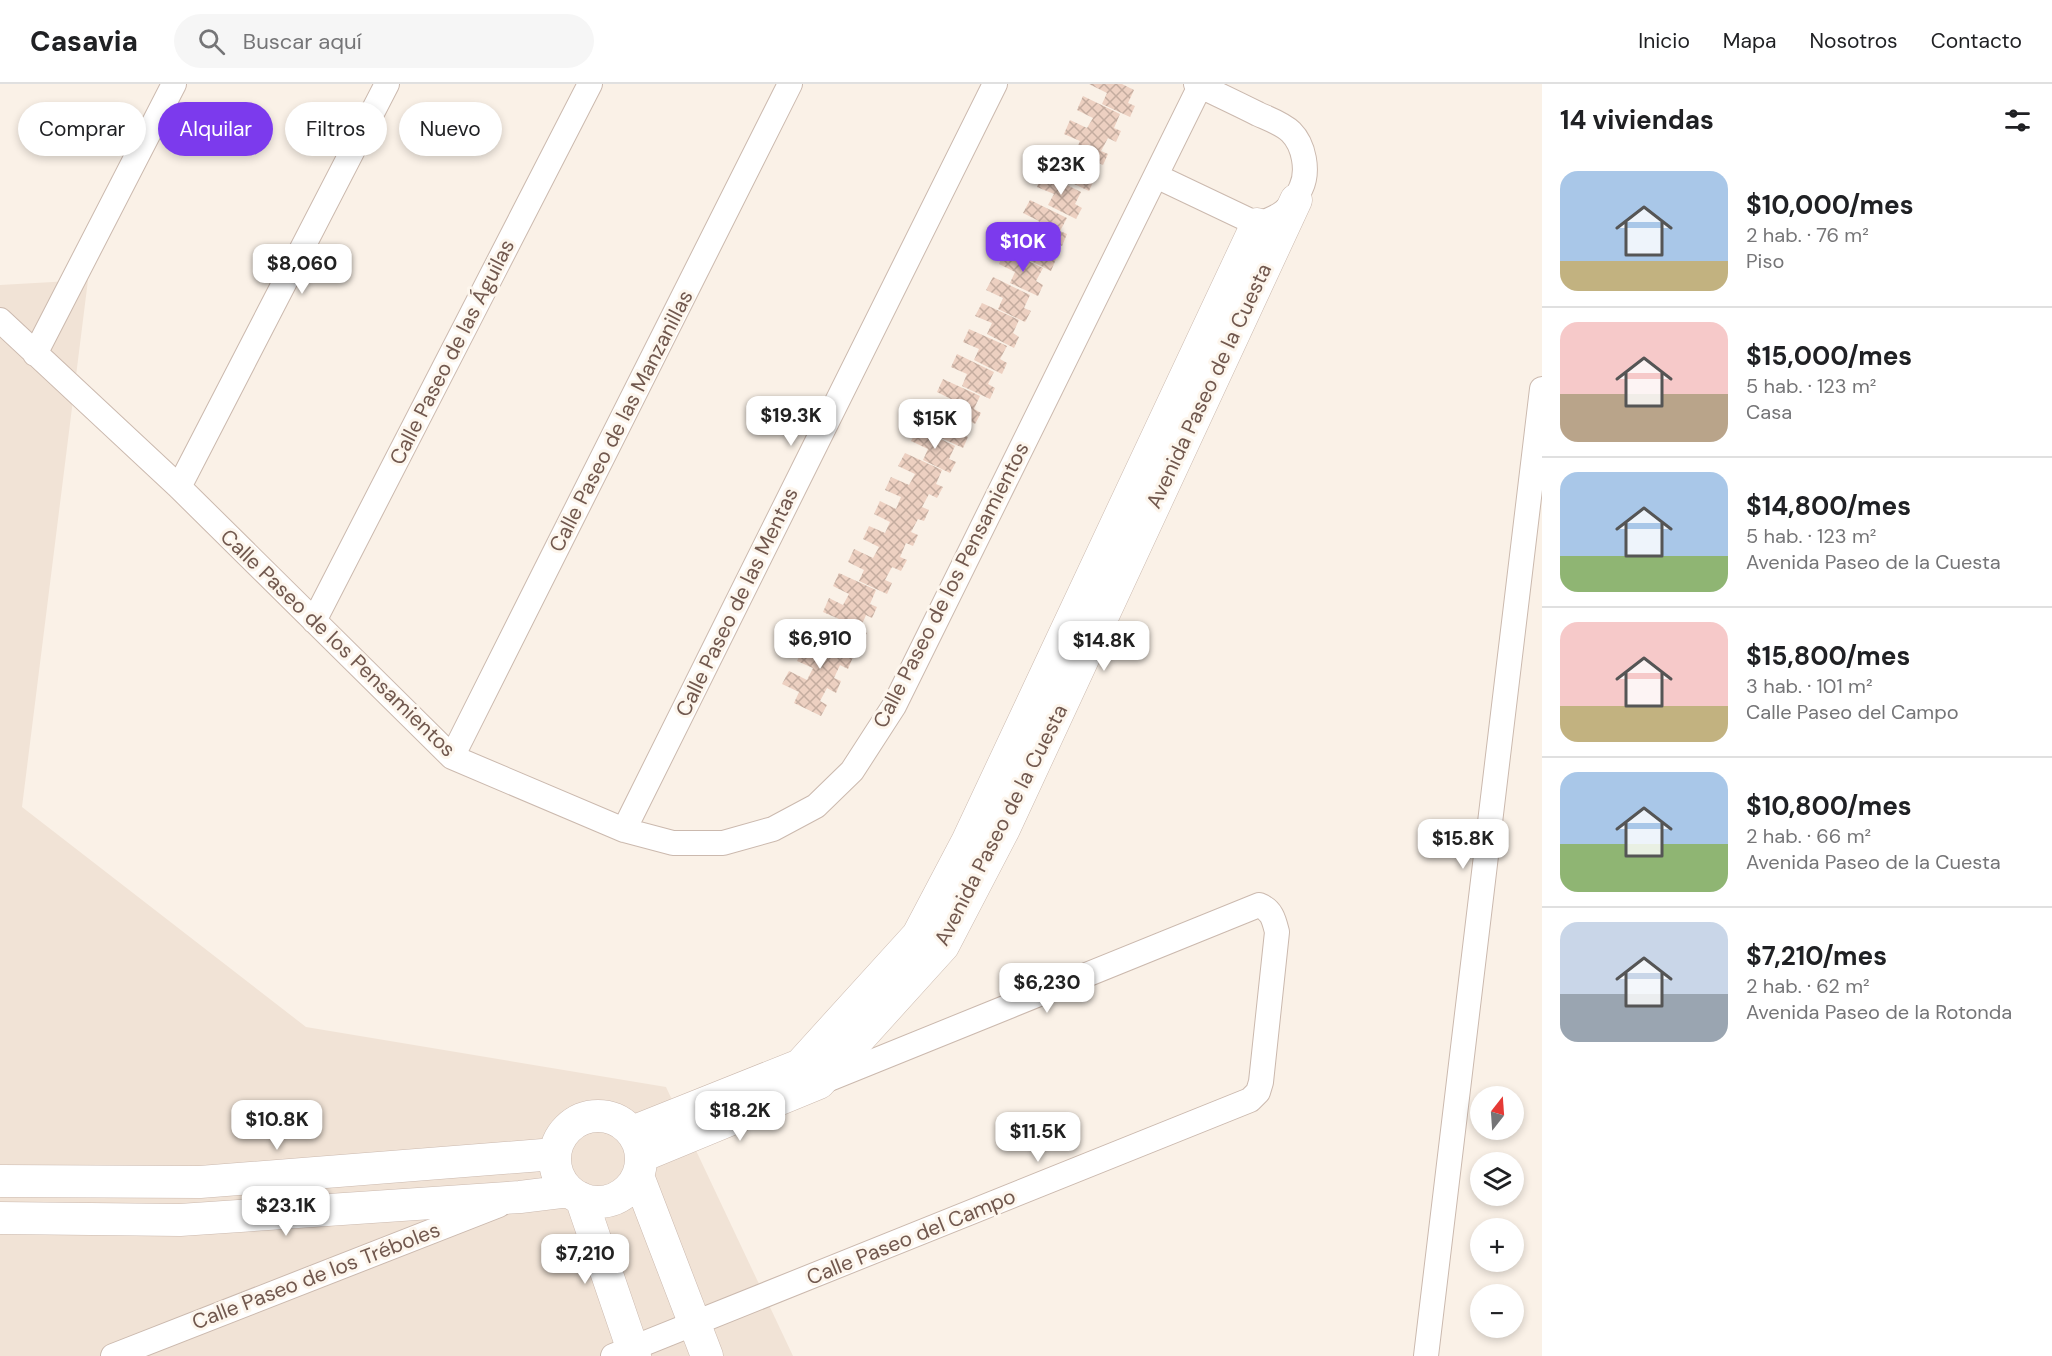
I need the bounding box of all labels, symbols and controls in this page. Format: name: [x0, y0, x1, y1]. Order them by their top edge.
search box: [174, 14, 594, 68]
text: Casavia: [30, 23, 138, 60]
icon: search: [195, 25, 228, 58]
text: Buscar aquí: [243, 27, 362, 56]
text: Inicio: [1638, 27, 1690, 55]
text: Mapa: [1723, 27, 1777, 55]
text: Nosotros: [1810, 27, 1898, 55]
text: Contacto: [1931, 27, 2022, 55]
chip: Comprar: [18, 102, 146, 156]
chip: Alquilar: [158, 102, 273, 156]
chip: Filtros: [285, 102, 387, 156]
chip: Nuevo: [399, 102, 502, 156]
text: 14 viviendas: [1560, 103, 1714, 137]
icon: filters: [2001, 104, 2034, 137]
pin: $23K: [1025, 145, 1097, 196]
text: $23K: [1037, 151, 1085, 177]
text: $10,000/mes: [1746, 188, 1914, 222]
icon: home: [1608, 195, 1680, 267]
pin: $10K: [987, 222, 1059, 273]
text: 2 hab. · 76 m²: [1746, 222, 1869, 248]
text: $10K: [1000, 228, 1046, 254]
street label: Calle Paseo de las Águilas: [383, 235, 521, 469]
pin: $8,060: [253, 244, 351, 295]
text: Piso: [1746, 248, 1784, 274]
text: $8,060: [267, 250, 337, 276]
street label: Avenida Paseo de la Cuesta: [1140, 259, 1278, 513]
street label: Calle Paseo de las Manzanillas: [543, 285, 699, 557]
text: $15,000/mes: [1746, 339, 1912, 373]
icon: home: [1608, 346, 1680, 418]
text: 5 hab. · 123 m²: [1746, 373, 1876, 399]
pin: $19.3K: [742, 396, 840, 447]
pin: $15K: [899, 399, 971, 450]
text: Casa: [1746, 399, 1792, 425]
text: $19.3K: [760, 402, 822, 428]
text: $15K: [913, 405, 957, 431]
street label: Calle Paseo de los Pensamientos: [867, 437, 1035, 733]
street label: Calle Paseo de las Mentas: [669, 483, 805, 721]
text: $14,800/mes: [1746, 489, 1911, 523]
icon: home: [1608, 496, 1680, 568]
street label: Calle Paseo de los Pensamientos: [214, 523, 462, 763]
text: 5 hab. · 123 m²: [1746, 523, 1876, 549]
text: Avenida Paseo de la Cuesta: [1746, 549, 2001, 575]
pin: $6,910: [771, 619, 869, 670]
pin: $14.8K: [1055, 621, 1153, 672]
text: $6,910: [788, 625, 852, 651]
text: $14.8K: [1072, 627, 1136, 653]
text: $15,800/mes: [1746, 639, 1910, 673]
icon: home: [1608, 646, 1680, 718]
text: 3 hab. · 101 m²: [1746, 673, 1873, 699]
text: Calle Paseo del Campo: [1746, 699, 1959, 725]
street label: Avenida Paseo de la Cuesta: [928, 700, 1074, 950]
text: $10,800/mes: [1746, 789, 1912, 823]
icon: home: [1608, 796, 1680, 868]
pin: $15.8K: [1414, 819, 1512, 870]
text: 2 hab. · 66 m²: [1746, 823, 1871, 849]
text: $15.8K: [1432, 825, 1494, 851]
text: Avenida Paseo de la Cuesta: [1746, 849, 2001, 875]
text: $7,210/mes: [1746, 939, 1887, 973]
icon: home: [1608, 946, 1680, 1018]
pin: $6,230: [998, 963, 1096, 1014]
text: $6,230: [1013, 969, 1081, 995]
text: 2 hab. · 62 m²: [1746, 973, 1870, 999]
text: Avenida Paseo de la Rotonda: [1746, 999, 2012, 1025]
north arrow: [1470, 1086, 1524, 1140]
map controls: [1470, 1086, 1524, 1338]
pin: $18.2K: [691, 1091, 789, 1142]
text: $18.2K: [709, 1097, 771, 1123]
pin: $10.8K: [228, 1100, 326, 1151]
text: $10.8K: [245, 1106, 309, 1132]
pin: $11.5K: [989, 1112, 1087, 1163]
text: $11.5K: [1009, 1118, 1067, 1144]
button: layers: [1470, 1152, 1524, 1206]
street label: Calle Paseo del Campo: [802, 1182, 1020, 1292]
pin: $23.1K: [237, 1186, 335, 1237]
text: $23.1K: [256, 1192, 316, 1218]
street label: Calle Paseo de los Tréboles: [188, 1216, 444, 1336]
button: +: [1470, 1218, 1524, 1272]
pin: $7,210: [536, 1234, 634, 1285]
text: $7,210: [555, 1240, 615, 1266]
button: −: [1470, 1284, 1524, 1338]

